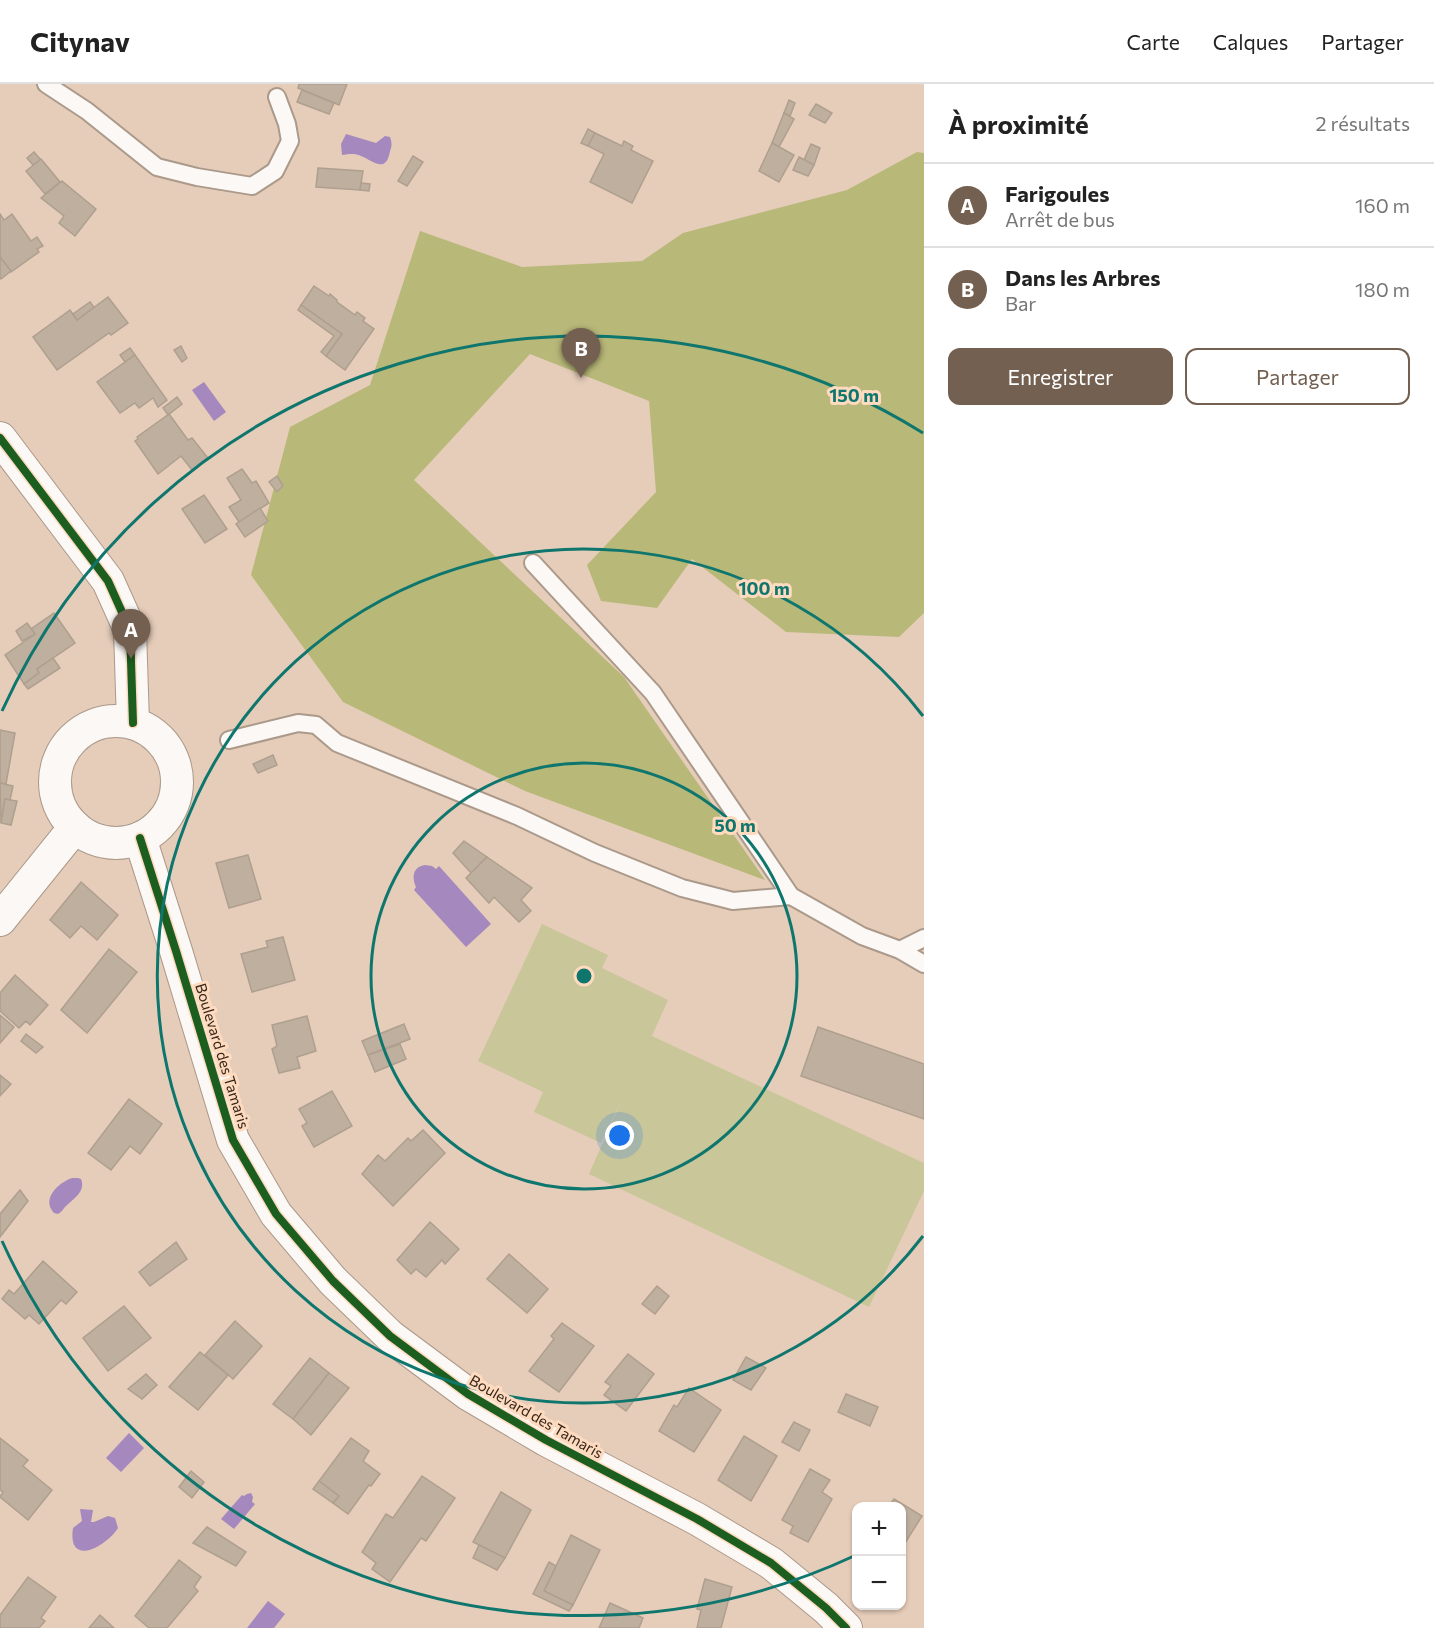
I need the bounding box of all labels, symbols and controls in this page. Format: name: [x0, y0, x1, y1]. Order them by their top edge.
text: Citynav: [30, 24, 130, 58]
text: Carte: [1127, 29, 1180, 54]
text: Calques: [1213, 29, 1288, 54]
text: Partager: [1321, 29, 1404, 54]
text: À proximité: [948, 108, 1089, 139]
text: 2 résultats: [1316, 111, 1410, 135]
text: Farigoules: [1005, 180, 1109, 207]
text: A: [960, 193, 975, 217]
text: 160 m: [1355, 193, 1410, 217]
text: Arrêt de bus: [1005, 207, 1115, 231]
text: Dans les Arbres: [1005, 264, 1160, 291]
text: B: [961, 277, 974, 301]
text: 180 m: [1355, 277, 1410, 301]
text: Bar: [1005, 291, 1036, 315]
pin: B: [562, 328, 600, 378]
button: Enregistrer: [948, 348, 1173, 405]
button: Partager: [1185, 348, 1410, 405]
text: 150 m: [829, 384, 879, 406]
text: 100 m: [738, 577, 790, 599]
pin: A: [112, 610, 150, 659]
text: 50 m: [714, 814, 756, 836]
centre of rings: [574, 966, 594, 986]
street label: Boulevard des Tamaris: [192, 981, 254, 1131]
your location: [605, 1121, 634, 1150]
street label: Boulevard des Tamaris: [467, 1371, 607, 1462]
map controls: [852, 1502, 906, 1610]
button: +: [852, 1502, 906, 1556]
button: −: [852, 1556, 906, 1610]

